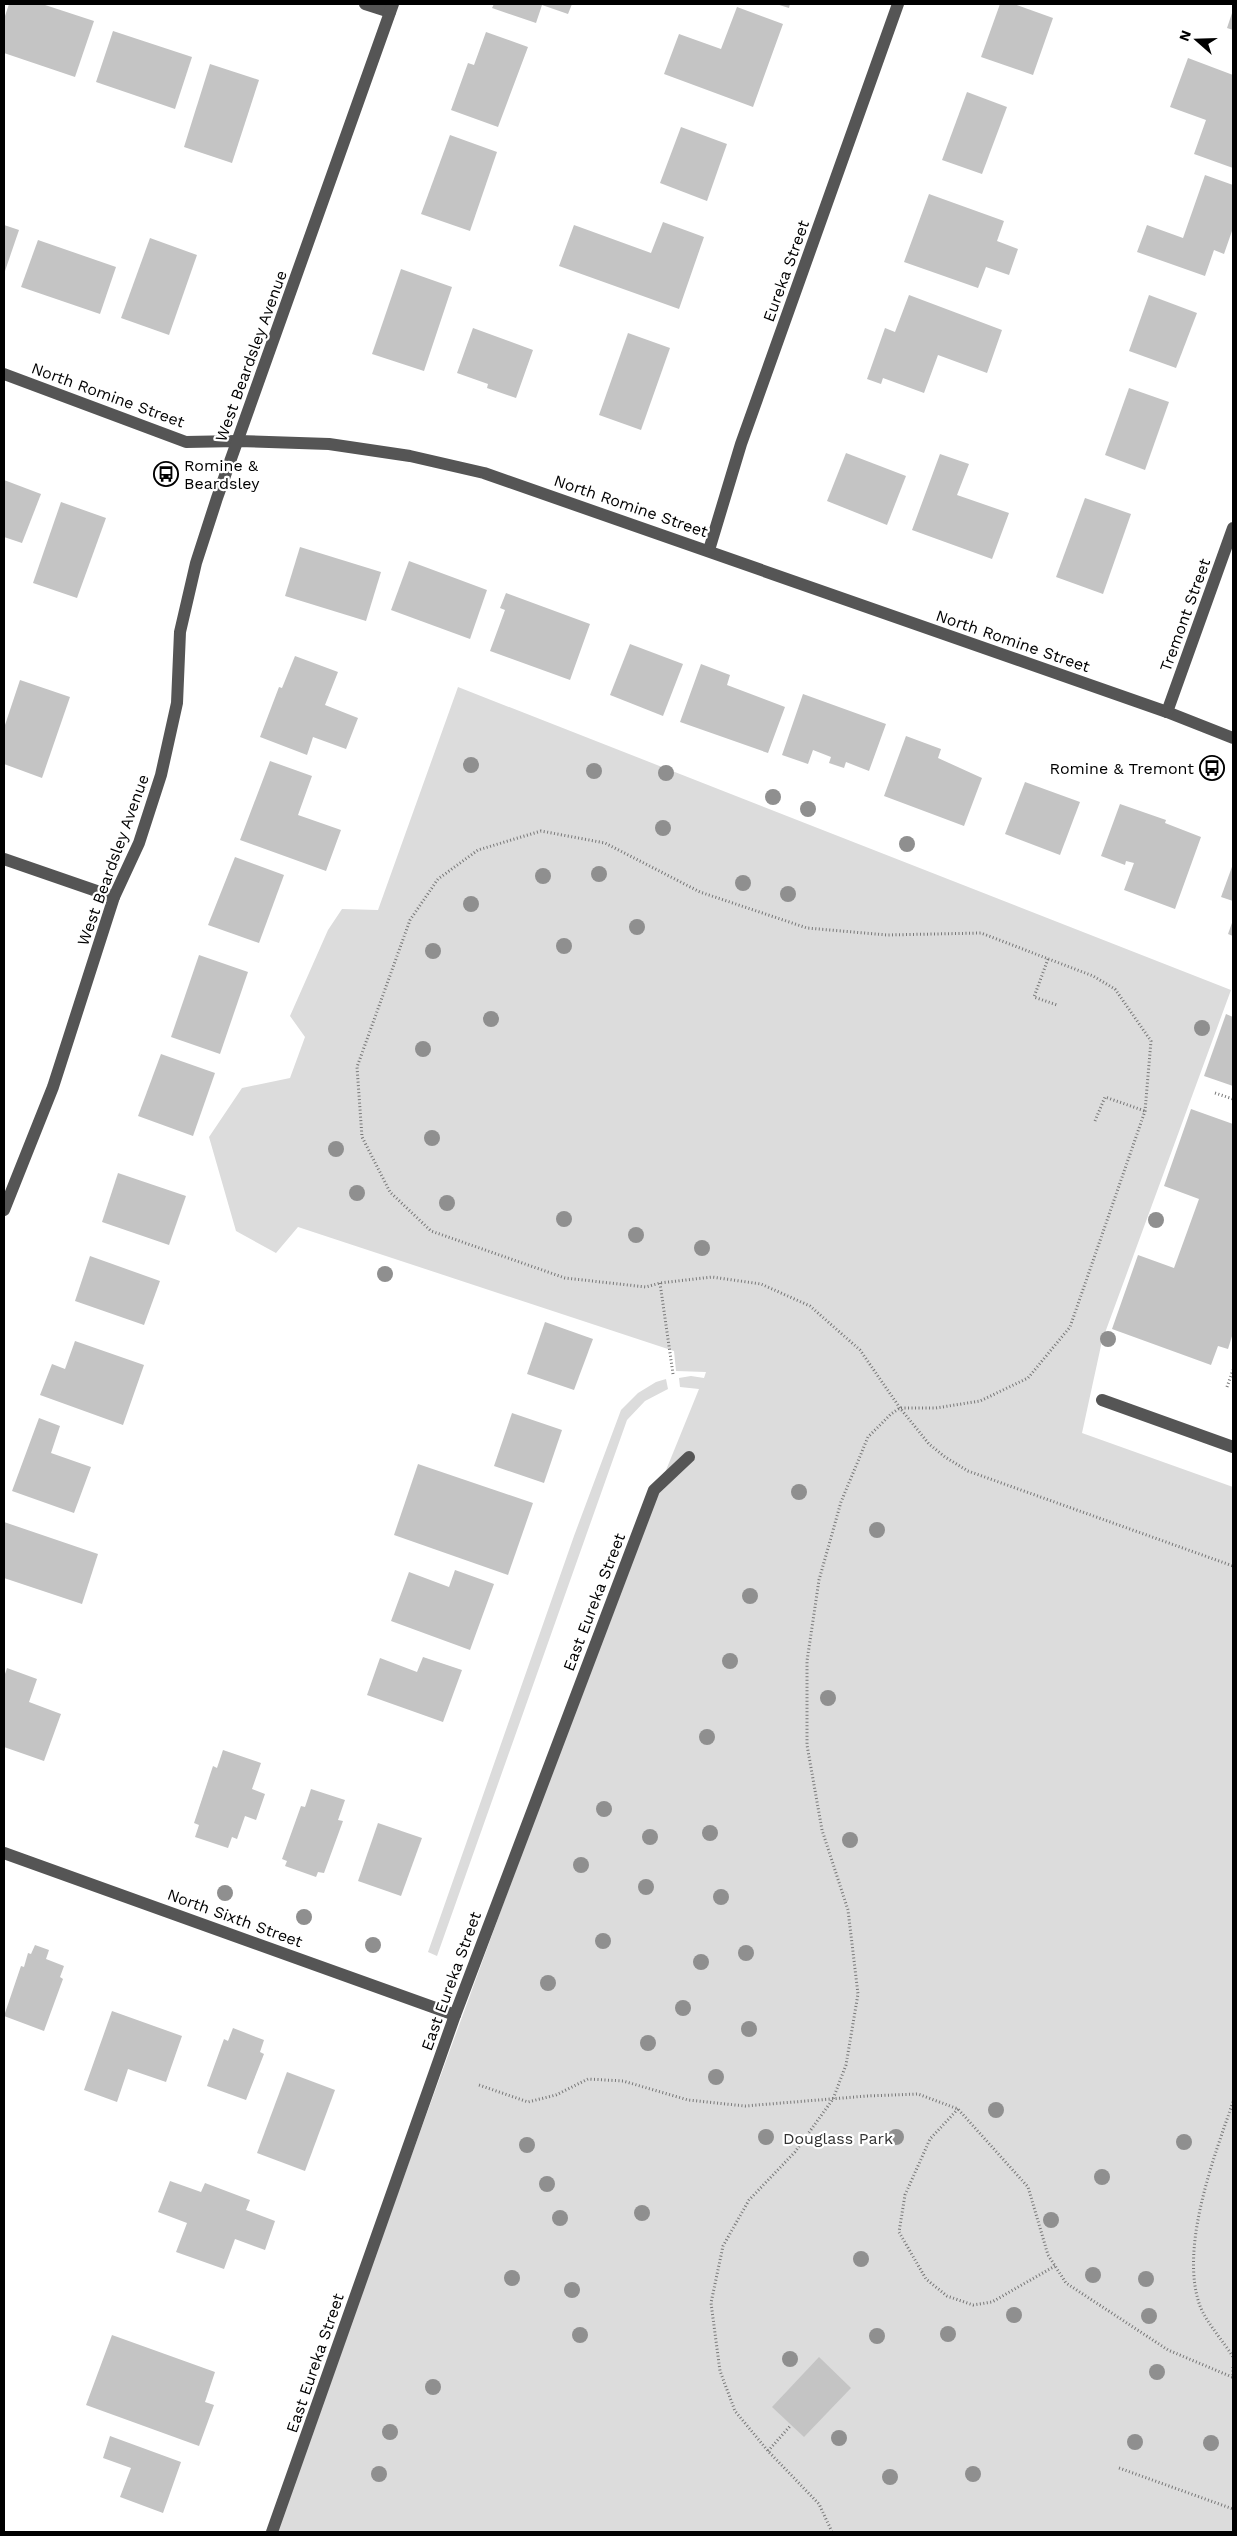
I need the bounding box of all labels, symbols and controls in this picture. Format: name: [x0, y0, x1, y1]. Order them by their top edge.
north arrow: [1172, 15, 1222, 65]
text: N: [1175, 28, 1194, 43]
street label: Eureka Street: [759, 217, 813, 324]
street label: West Beardsley Avenue: [211, 268, 291, 444]
street label: North Romine Street: [29, 358, 187, 432]
place label: Romine & Beardsley: [184, 456, 260, 493]
bus stop icon: Romine & Beardsley: [153, 461, 179, 487]
street label: North Romine Street: [552, 471, 711, 541]
street label: Tremont Street: [1156, 556, 1214, 674]
street label: North Romine Street: [934, 606, 1093, 676]
bus stop icon: Romine & Tremont: [1199, 755, 1225, 781]
place label: Romine & Tremont: [1050, 759, 1194, 778]
street label: West Beardsley Avenue: [73, 772, 153, 948]
street label: East Eureka Street: [559, 1530, 629, 1674]
street label: North Sixth Street: [165, 1885, 305, 1951]
street label: East Eureka Street: [417, 1909, 485, 2053]
park label: Douglass Park: [783, 2129, 893, 2148]
street label: East Eureka Street: [282, 2290, 348, 2435]

